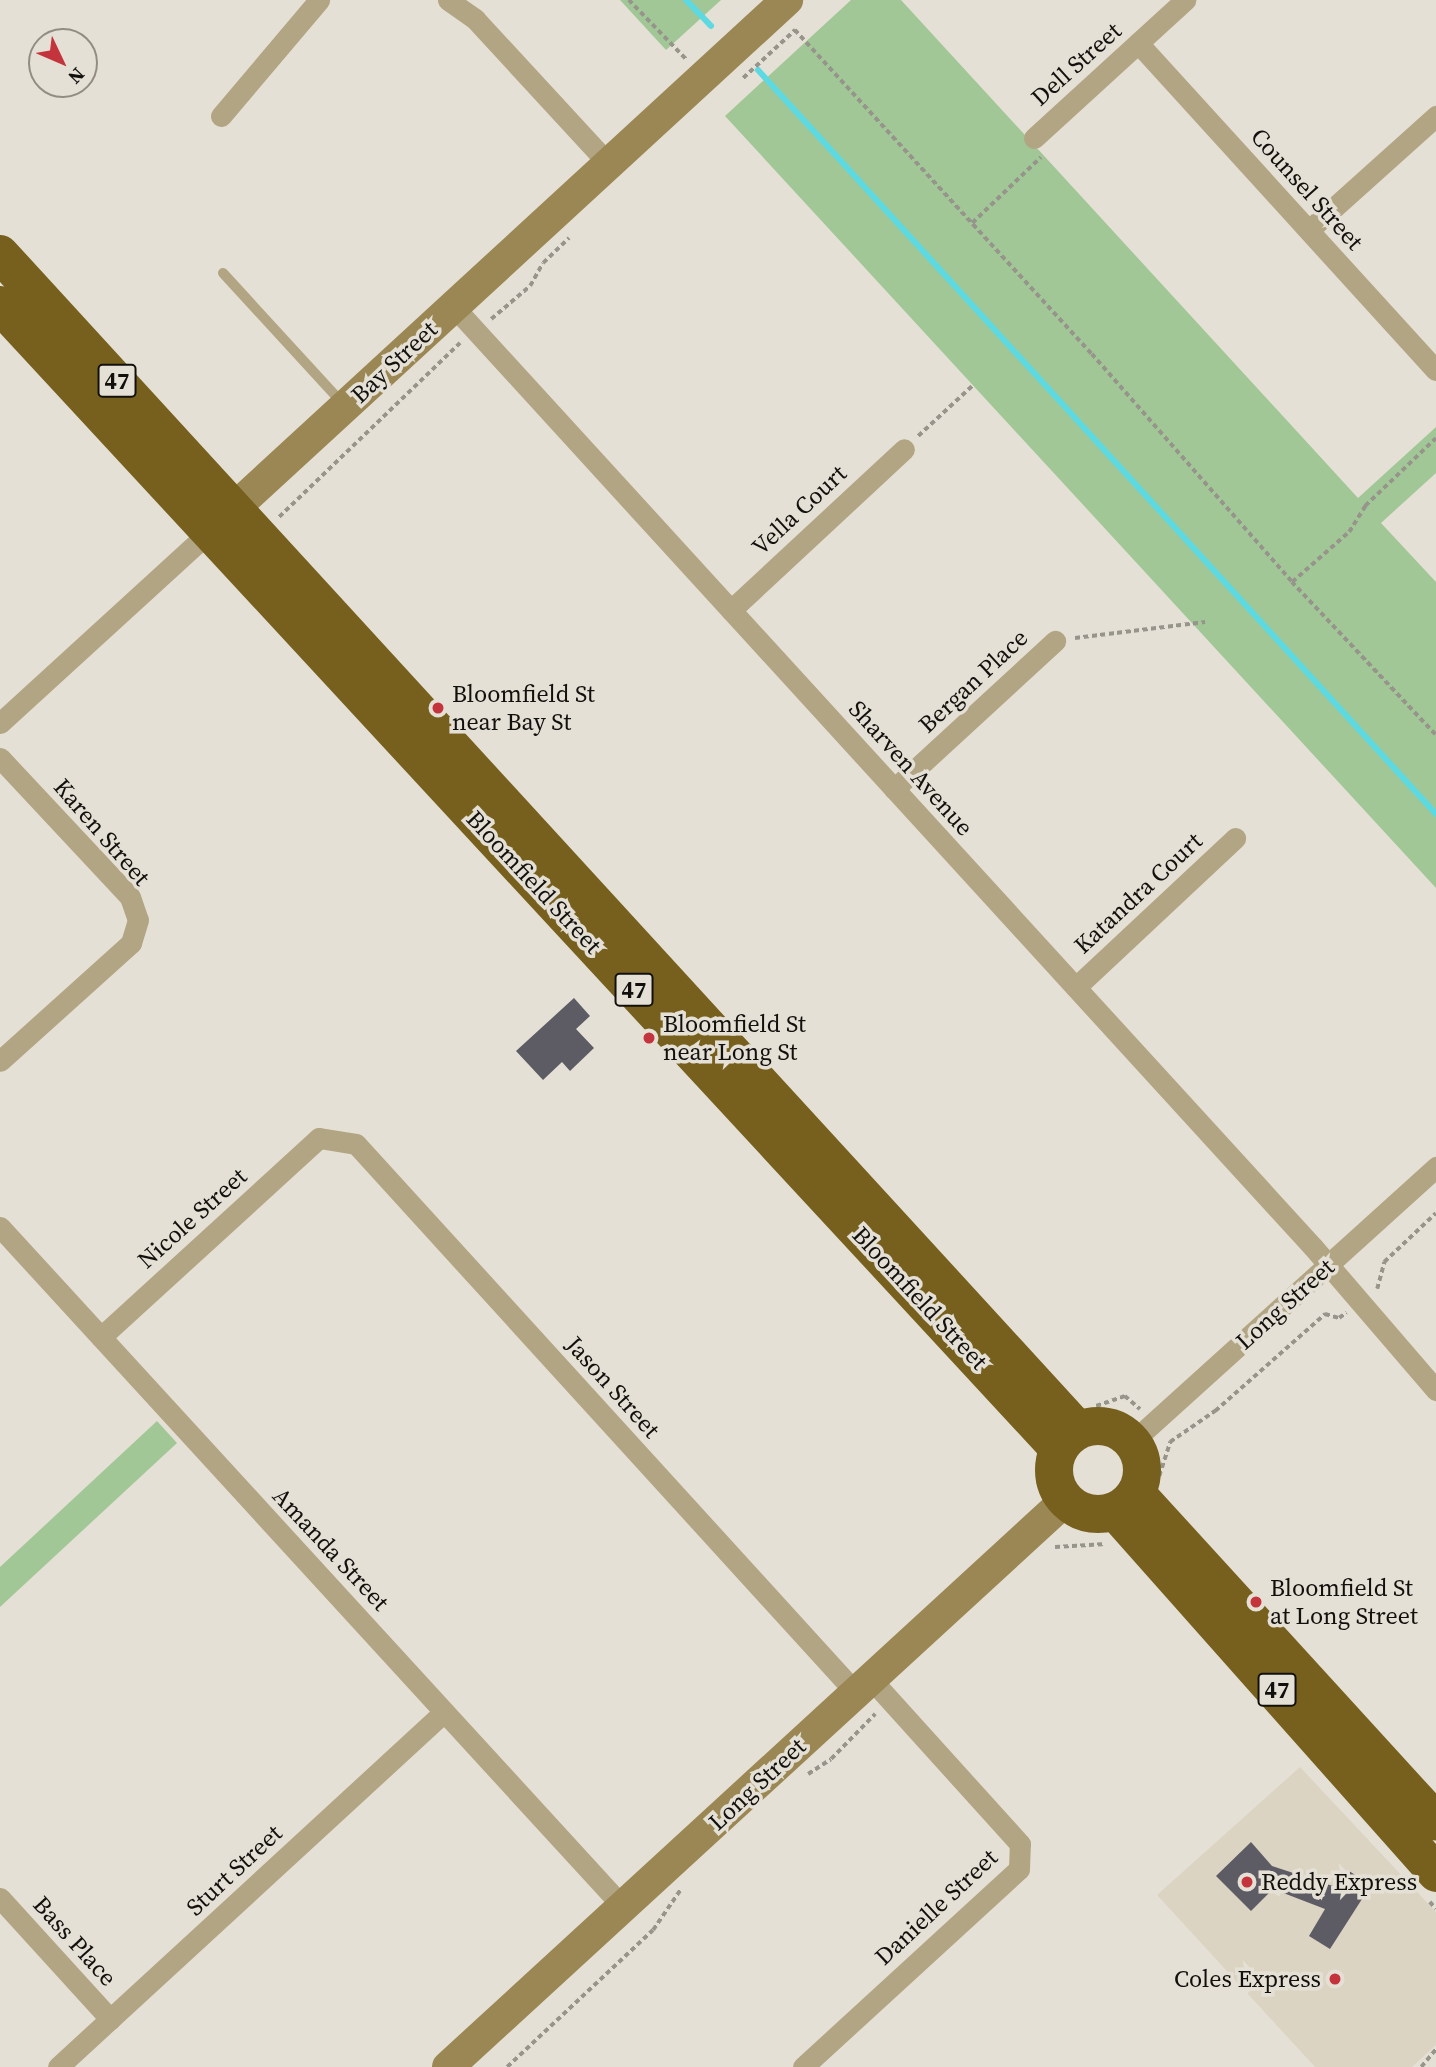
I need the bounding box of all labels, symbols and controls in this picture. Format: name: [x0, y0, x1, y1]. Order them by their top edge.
street label: Dell Street: [1025, 16, 1127, 112]
north arrow: [28, 28, 98, 98]
text: N: [63, 62, 91, 90]
street label: Counsel Street: [1245, 122, 1369, 256]
street label: Bay Street: [345, 315, 443, 409]
road number: 47: [96, 362, 138, 400]
street label: Vella Court: [746, 459, 852, 561]
street label: Bergan Place: [912, 623, 1034, 739]
place label: Bloomfield St near Bay St: [452, 680, 595, 736]
street label: Sharven Avenue: [843, 695, 979, 841]
marker: Bloomfield St near Bay St: [430, 700, 446, 716]
street label: Karen Street: [48, 773, 156, 891]
street label: Bloomfield Street: [460, 805, 608, 959]
street label: Katandra Court: [1068, 826, 1208, 960]
road number: 47: [613, 970, 655, 1009]
place label: Bloomfield St near Long St: [663, 1010, 806, 1066]
marker: Bloomfield St near Long St: [641, 1030, 657, 1046]
street label: Nicole Street: [132, 1162, 252, 1274]
street label: Bloomfield Street: [846, 1221, 994, 1375]
street label: Long Street: [1230, 1252, 1340, 1356]
street label: Jason Street: [560, 1330, 666, 1444]
street label: Amanda Street: [267, 1482, 395, 1616]
place label: Bloomfield St at Long Street: [1270, 1574, 1418, 1630]
marker: Bloomfield St at Long Street: [1248, 1594, 1264, 1610]
road number: 47: [1256, 1670, 1298, 1709]
street label: Long Street: [703, 1732, 811, 1836]
street label: Sturt Street: [180, 1819, 288, 1921]
street label: Danielle Street: [869, 1843, 1003, 1971]
place label: Reddy Express: [1261, 1868, 1417, 1896]
marker: Reddy Express: [1239, 1874, 1255, 1890]
street label: Bass Place: [27, 1890, 123, 1992]
place label: Coles Express: [1174, 1965, 1321, 1993]
marker: Coles Express: [1327, 1971, 1343, 1987]

